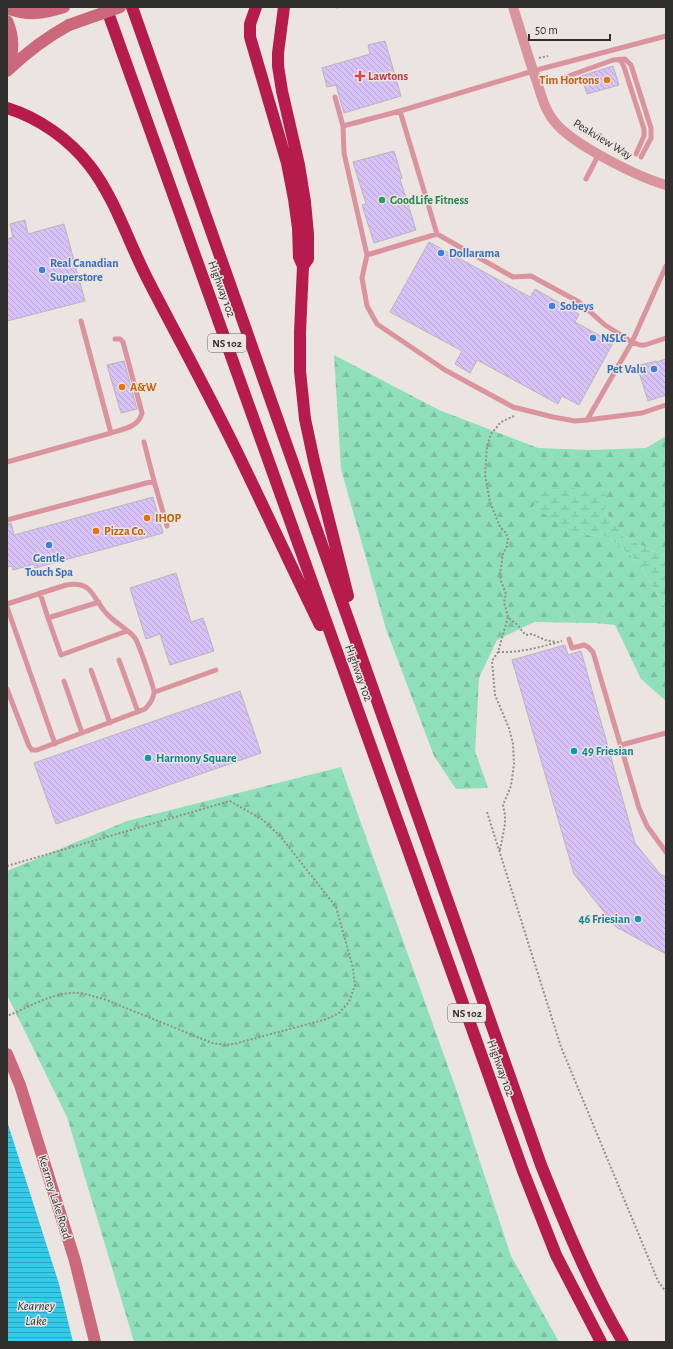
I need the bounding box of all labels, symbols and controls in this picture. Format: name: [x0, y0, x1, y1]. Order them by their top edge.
scale bar: [529, 16, 610, 42]
text: 50 m: [535, 24, 558, 36]
place label: Lawtons: [368, 70, 408, 82]
marker: Lawtons: [355, 71, 365, 81]
place label: Tim Hortons: [539, 74, 599, 86]
marker: Tim Hortons: [602, 75, 612, 85]
street label: Peakview Way: [571, 117, 635, 162]
place label: GoodLife Fitness: [390, 194, 469, 206]
marker: GoodLife Fitness: [377, 195, 387, 205]
place label: Dollarama: [449, 247, 500, 259]
marker: Dollarama: [436, 248, 446, 258]
place label: Real Canadian Superstore: [50, 257, 119, 283]
street label: Highway 102: [205, 259, 238, 320]
marker: Real Canadian Superstore: [37, 265, 47, 275]
place label: Sobeys: [560, 300, 594, 313]
marker: Sobeys: [547, 301, 557, 311]
place label: NSLC: [601, 332, 627, 344]
marker: NSLC: [588, 333, 598, 343]
road number: NS 102: [208, 334, 246, 352]
place label: Pet Valu: [607, 363, 647, 375]
marker: Pet Valu: [649, 364, 659, 374]
place label: A&W: [130, 381, 157, 393]
marker: A&W: [117, 382, 127, 392]
place label: IHOP: [155, 512, 181, 524]
marker: IHOP: [142, 513, 152, 523]
place label: Pizza Co.: [104, 525, 146, 537]
marker: Pizza Co.: [91, 526, 101, 536]
marker: Gentle Touch Spa: [44, 540, 54, 550]
place label: Gentle Touch Spa: [25, 552, 73, 578]
street label: Highway 102: [342, 643, 375, 704]
place label: 49 Friesian: [582, 745, 634, 757]
marker: 49 Friesian: [569, 746, 579, 756]
place label: Harmony Square: [156, 752, 237, 765]
marker: Harmony Square: [143, 753, 153, 763]
place label: 46 Friesian: [578, 913, 630, 925]
marker: 46 Friesian: [633, 914, 643, 924]
road number: NS 102: [448, 1004, 486, 1022]
street label: Highway 102: [484, 1038, 517, 1099]
street label: Kearney Lake Road: [36, 1154, 73, 1241]
water label: Kearney Lake: [17, 1300, 55, 1328]

